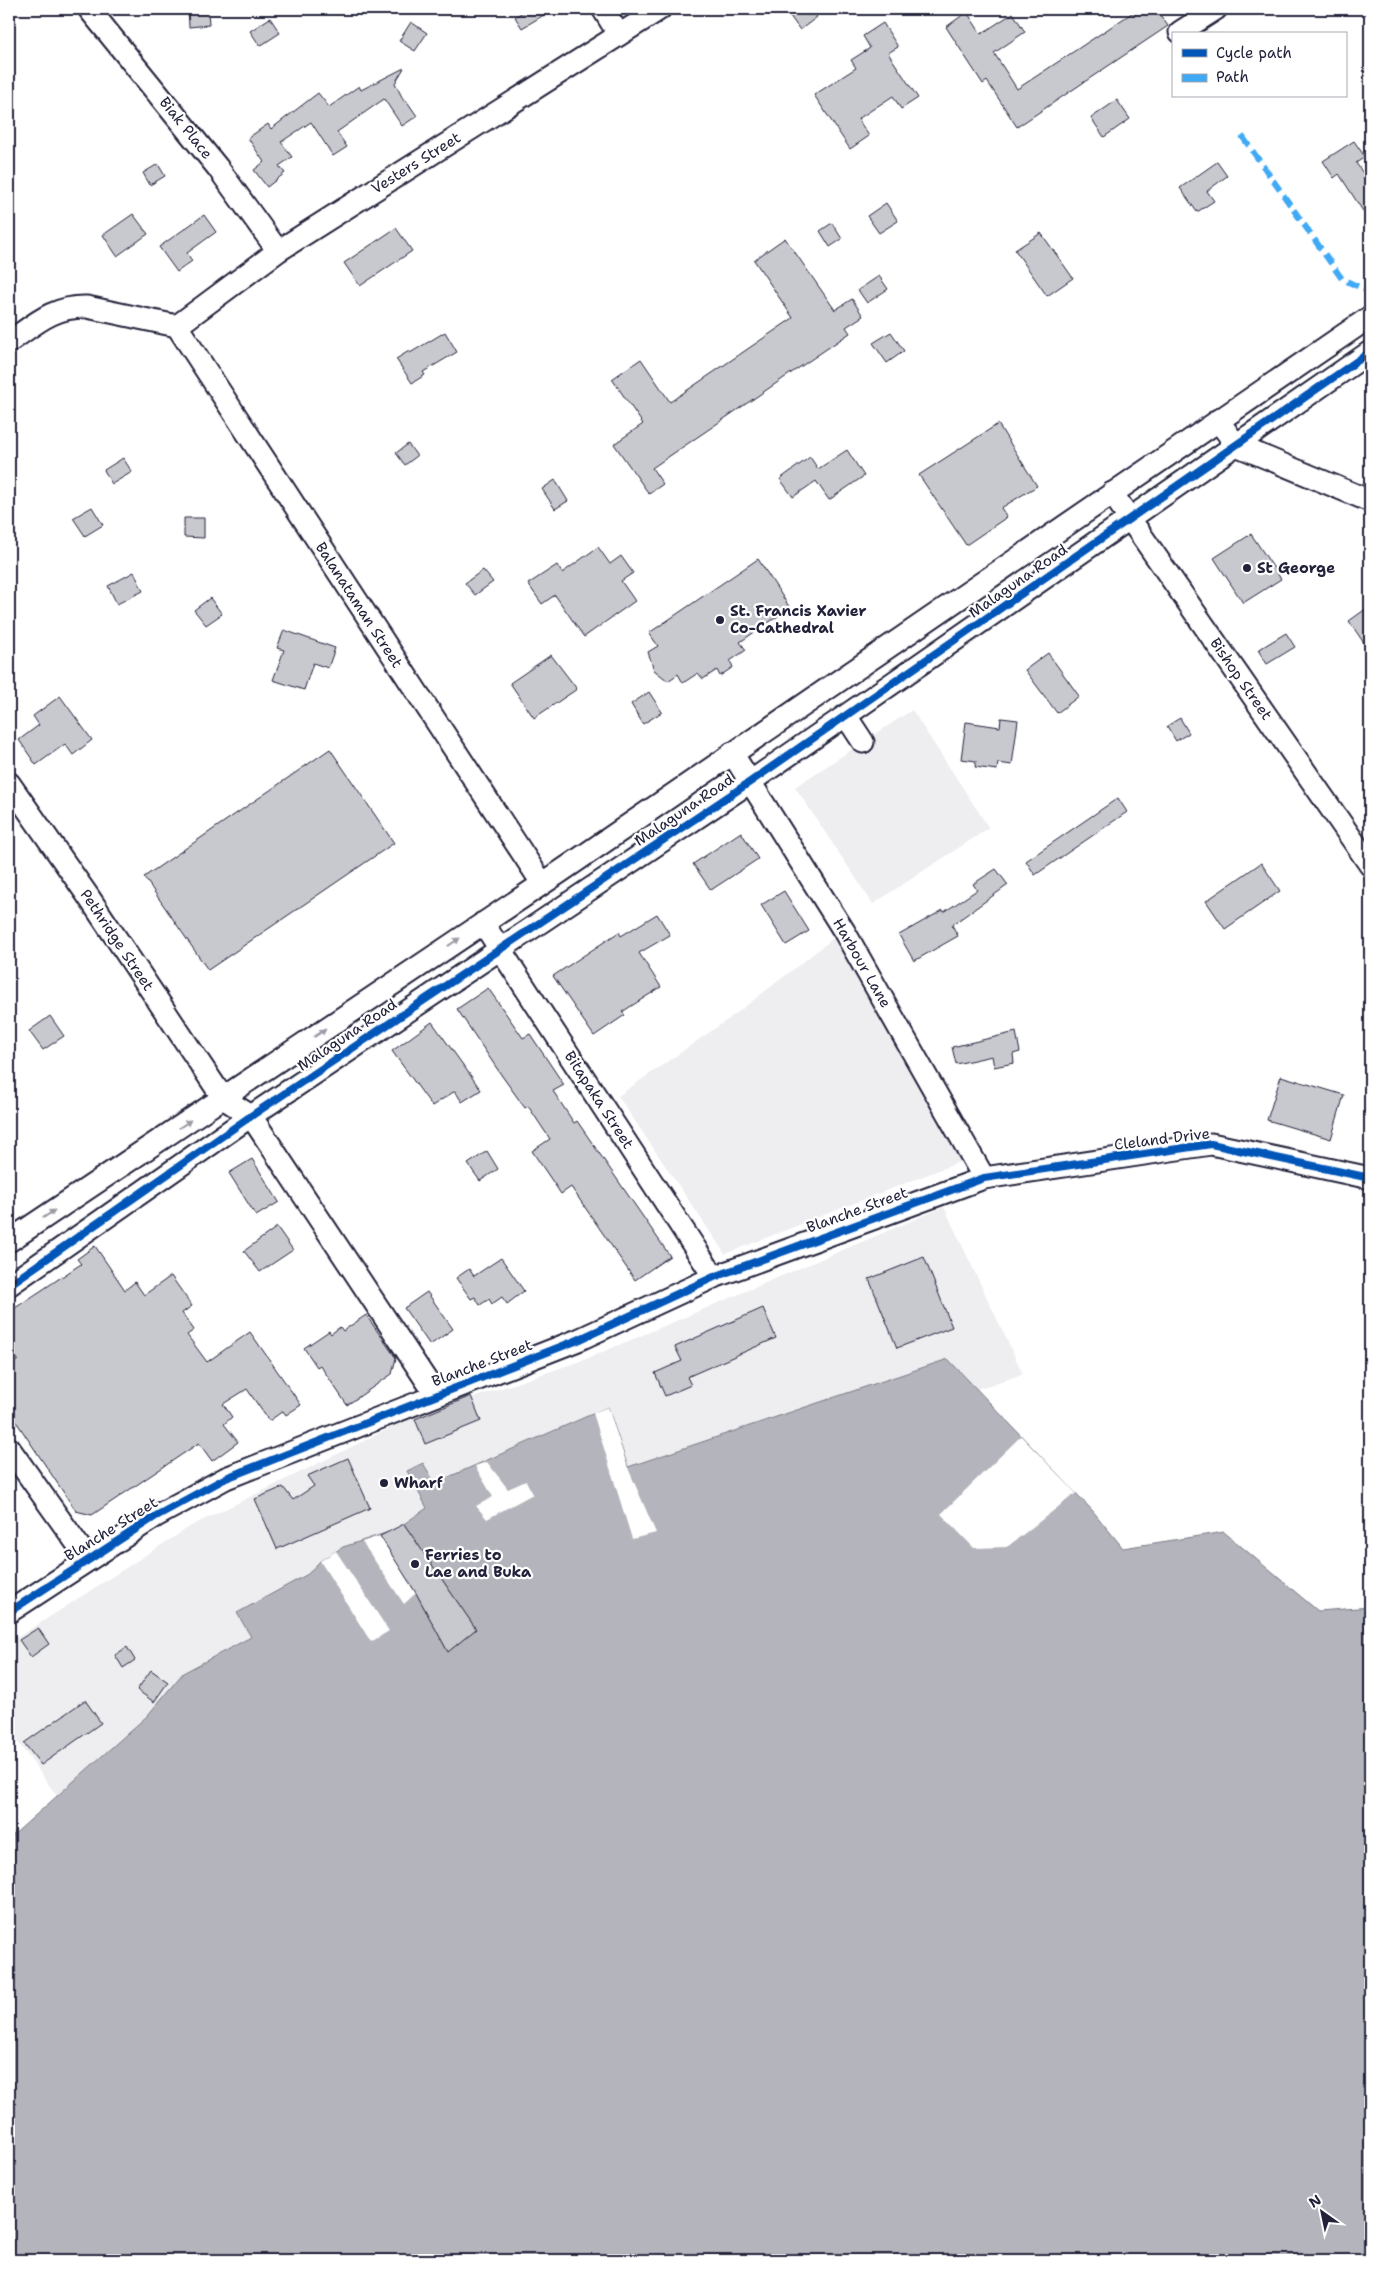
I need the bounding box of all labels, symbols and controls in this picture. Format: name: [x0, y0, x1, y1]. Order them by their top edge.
legend: [1172, 32, 1346, 98]
text: Cycle path: [1216, 43, 1292, 63]
text: Path: [1216, 67, 1249, 87]
street label: Biak Place: [155, 93, 217, 163]
street label: Vesters Street: [368, 128, 464, 198]
street label: Balanataman Street: [311, 538, 407, 672]
street label: Malaguna Road: [965, 539, 1072, 623]
place label: St George: [1257, 558, 1335, 578]
marker: St George: [1241, 562, 1253, 574]
place label: St. Francis Xavier Co-Cathedral: [730, 601, 867, 638]
marker: St. Francis Xavier Co-Cathedral: [714, 614, 726, 626]
street label: Bishop Street: [1205, 634, 1277, 724]
street label: Malaguna Road: [630, 769, 738, 851]
street label: Pethridge Street: [76, 885, 158, 995]
street label: Harbour Lane: [828, 915, 896, 1011]
one-way arrow: [448, 937, 461, 947]
street label: Malaguna Road: [293, 994, 401, 1076]
one-way arrow: [313, 1028, 326, 1038]
street label: Bitapaka Street: [560, 1047, 638, 1153]
one-way arrow: [178, 1119, 191, 1129]
street label: Cleland Drive: [1113, 1123, 1211, 1155]
street label: Blanche Street: [804, 1182, 910, 1238]
one-way arrow: [43, 1209, 56, 1218]
street label: Blanche Street: [429, 1335, 535, 1391]
place label: Wharf: [394, 1473, 443, 1493]
marker: Wharf: [378, 1477, 390, 1489]
street label: Blanche Street: [61, 1492, 161, 1566]
place label: Ferries to Lae and Buka: [425, 1545, 532, 1582]
marker: Ferries to Lae and Buka: [409, 1558, 421, 1570]
north arrow: [1296, 2186, 1346, 2236]
text: N: [1305, 2191, 1324, 2212]

